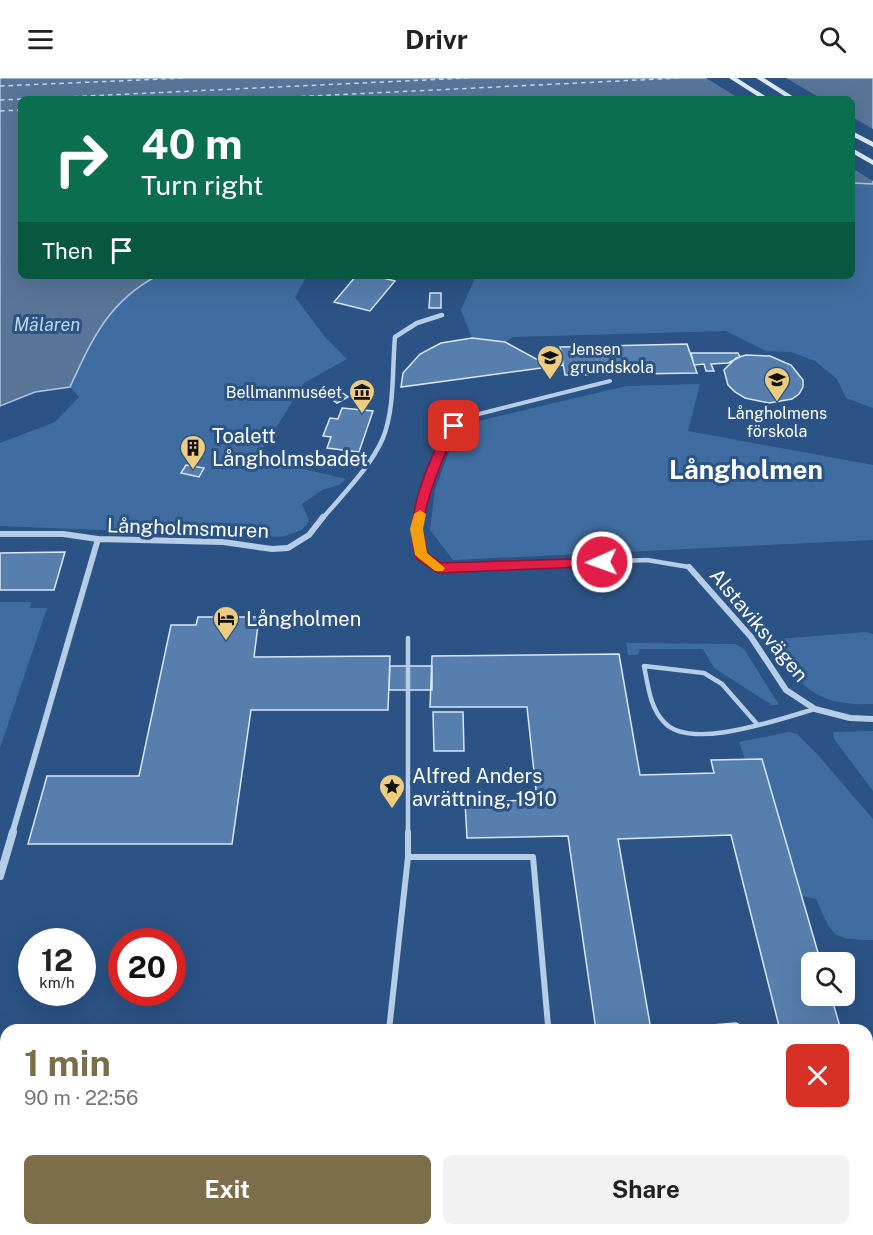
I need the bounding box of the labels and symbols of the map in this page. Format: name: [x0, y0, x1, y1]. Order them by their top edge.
water label: Mälaren: [14, 314, 80, 335]
place label: Jensen grundskola: [570, 340, 654, 377]
school or university icon: Jensen grundskola: [535, 343, 565, 381]
school or university icon: Långholmens förskola: [762, 365, 792, 403]
museum icon: Bellmanmuséet: [347, 377, 377, 415]
place label: Bellmanmuséet: [226, 383, 342, 402]
pin: [428, 400, 479, 451]
place label: Långholmens förskola: [727, 404, 827, 441]
place label: Toalett Långholmsbadet: [212, 424, 368, 471]
building icon: Toalett Långholmsbadet: [178, 433, 208, 471]
district label: Långholmen: [669, 454, 823, 485]
street label: Långholmsmuren: [107, 513, 269, 543]
position arrow: [570, 530, 634, 594]
street label: Alstaviksvägen: [705, 563, 813, 687]
hotel icon: Långholmen: [211, 604, 241, 642]
place label: Långholmen: [246, 607, 361, 631]
place label: Alfred Anders avrättning, 1910: [412, 764, 557, 811]
place icon: Alfred Anders avrättning, 1910: [377, 772, 407, 810]
speed limit sign: 20: [108, 928, 186, 1006]

